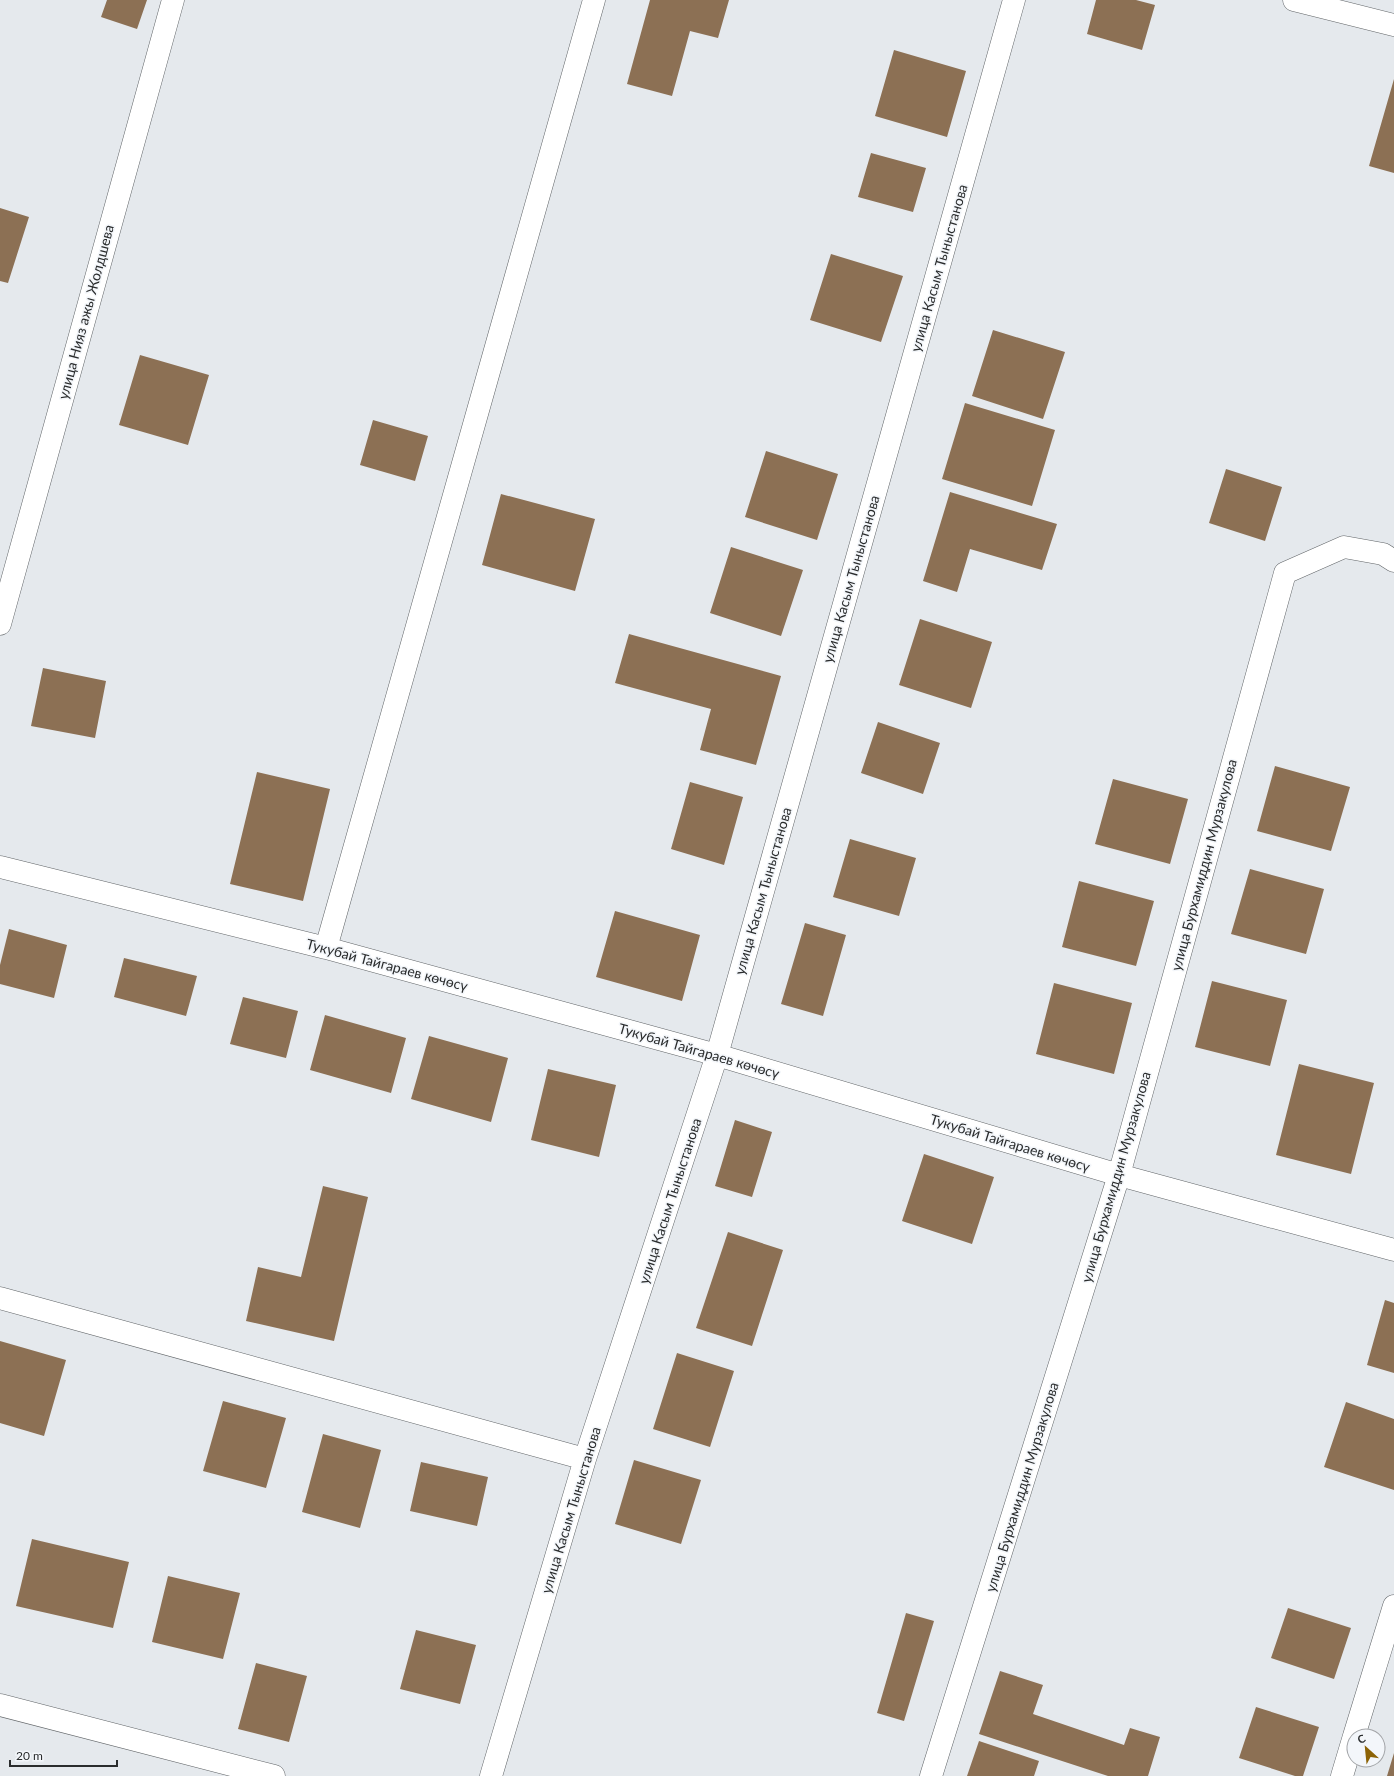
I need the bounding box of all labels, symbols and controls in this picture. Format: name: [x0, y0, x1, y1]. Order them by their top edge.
street label: улица Касым Тыныстанова: [906, 182, 971, 354]
street label: улица Нияз ажы Жолдшева: [54, 223, 117, 401]
street label: улица Касым Тыныстанова: [818, 493, 883, 665]
street label: улица Бурхамиддин Мурзакулова: [1167, 757, 1240, 973]
street label: улица Касым Тыныстанова: [730, 805, 795, 977]
street label: Тукубай Тайгараев көчөсү: [305, 935, 471, 994]
street label: Тукубай Тайгараев көчөсү: [617, 1019, 782, 1082]
street label: улица Бурхамиддин Мурзакулова: [1077, 1069, 1154, 1284]
street label: Тукубай Тайгараев көчөсү: [928, 1110, 1093, 1175]
street label: улица Касым Тыныстанова: [635, 1116, 704, 1286]
street label: улица Бурхамиддин Мурзакулова: [981, 1380, 1062, 1594]
street label: улица Касым Тыныстанова: [537, 1424, 604, 1595]
north arrow: [1346, 1728, 1386, 1768]
text: С: [1355, 1731, 1368, 1746]
scale bar: [10, 1742, 117, 1768]
text: 20 m: [16, 1748, 43, 1763]

